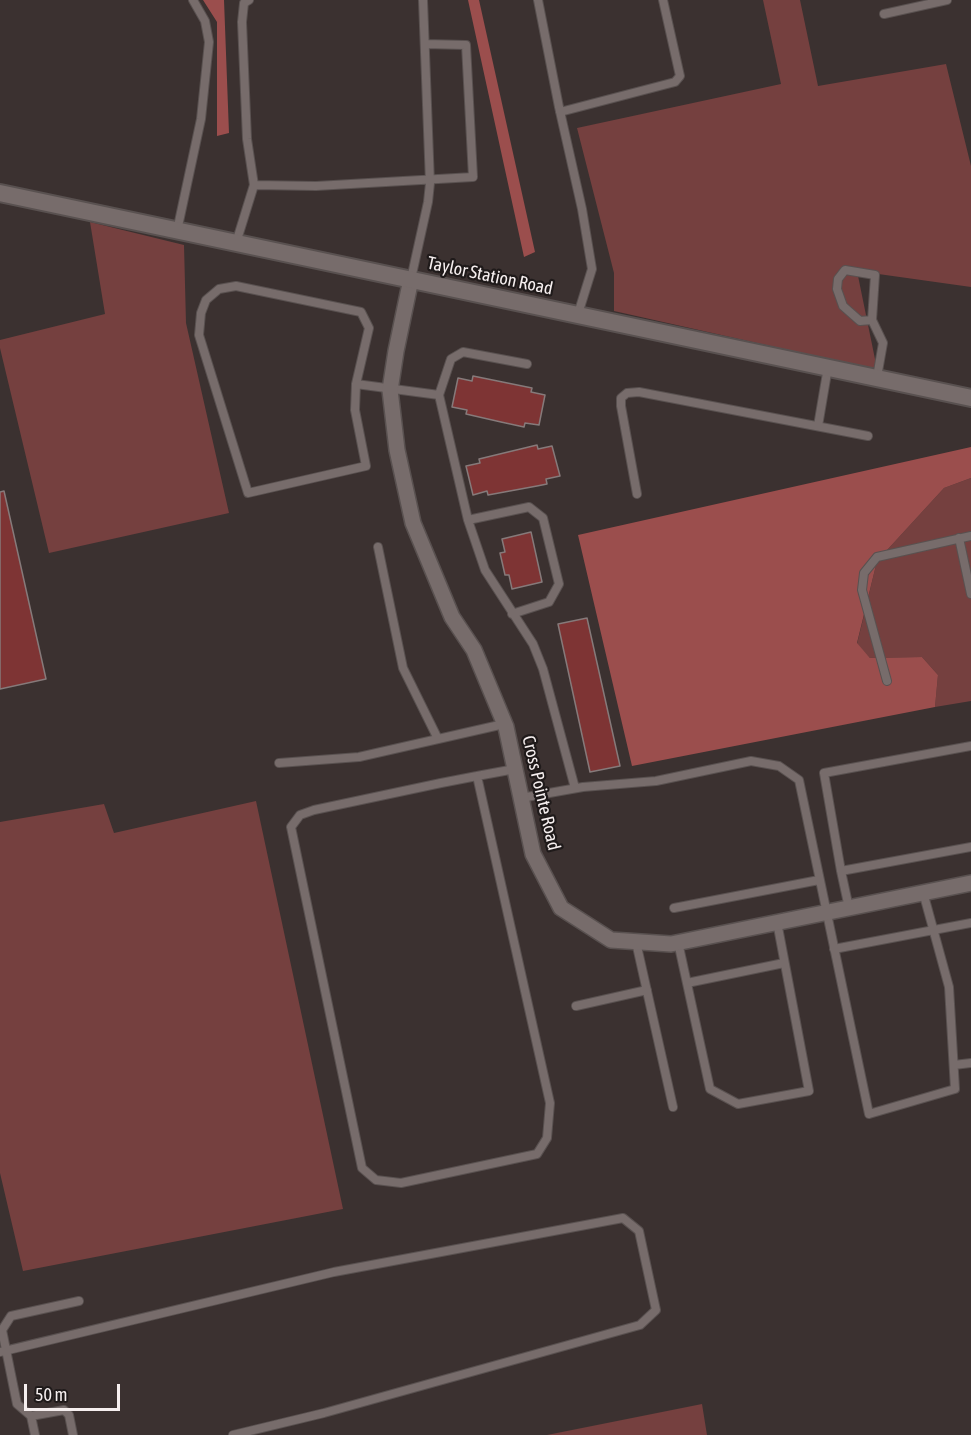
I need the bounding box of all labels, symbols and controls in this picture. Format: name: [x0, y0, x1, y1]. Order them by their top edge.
street label: Taylor Station Road: [425, 252, 555, 300]
street label: Cross Pointe Road: [517, 734, 565, 852]
scale bar: [27, 1372, 123, 1410]
text: 50 m: [35, 1384, 67, 1405]

